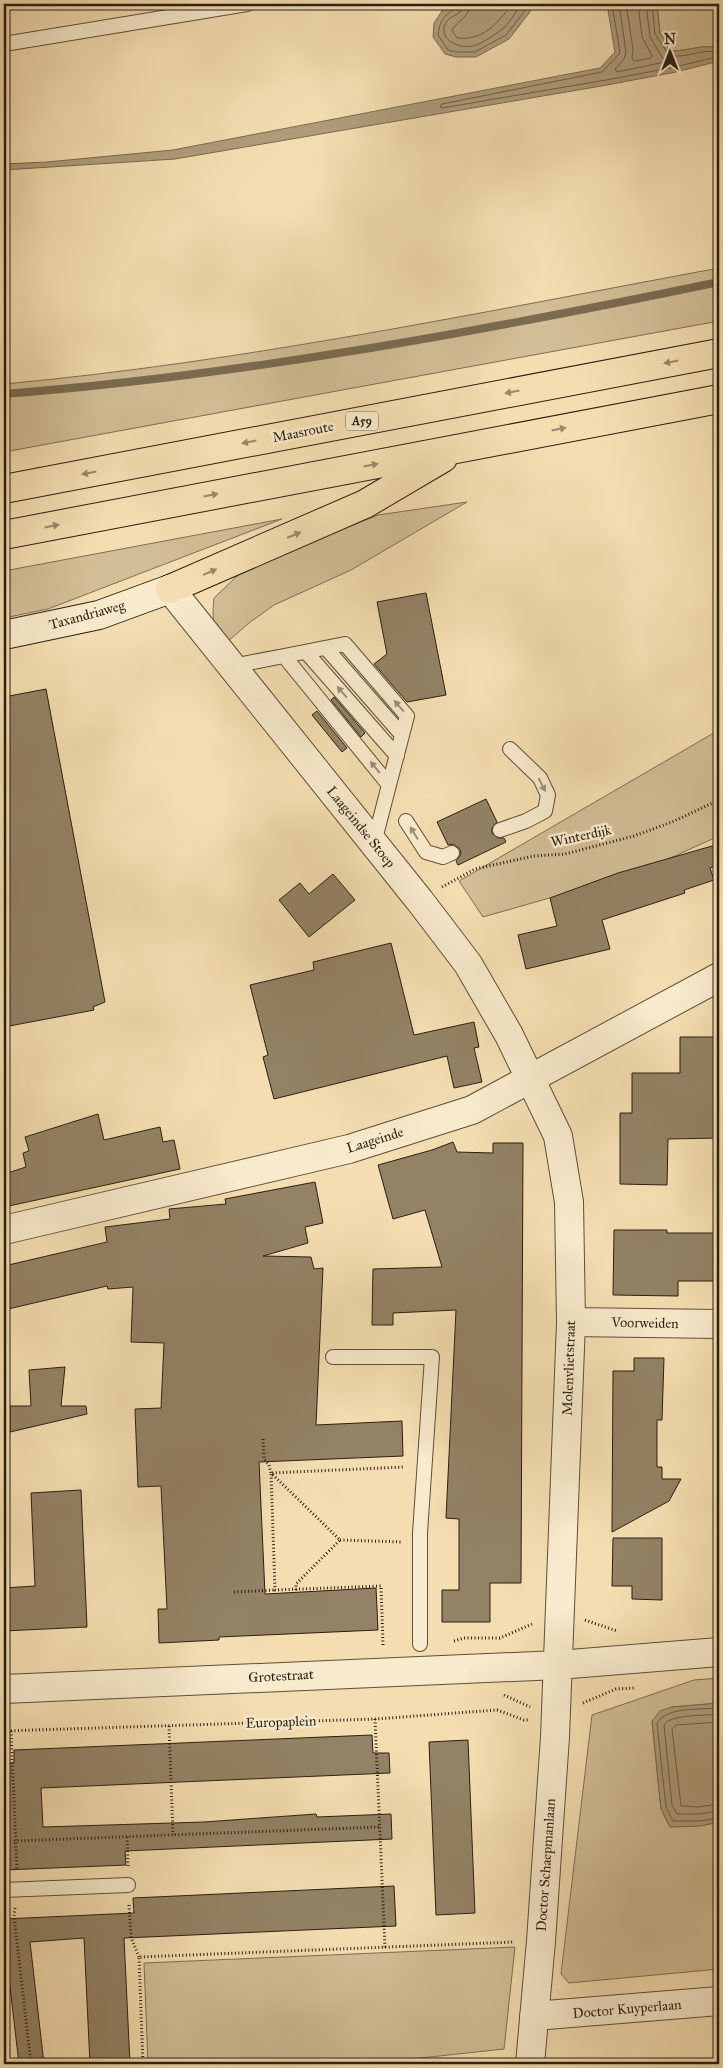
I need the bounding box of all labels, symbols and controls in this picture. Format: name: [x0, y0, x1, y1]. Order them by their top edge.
north arrow: [646, 28, 696, 78]
text: N: [664, 31, 676, 48]
one-way arrow: [664, 358, 679, 366]
one-way arrow: [503, 389, 519, 397]
road number: A59: [346, 412, 378, 431]
street label: Maasroute: [271, 418, 335, 446]
one-way arrow: [552, 425, 568, 433]
one-way arrow: [241, 439, 257, 447]
one-way arrow: [363, 461, 379, 469]
one-way arrow: [81, 469, 97, 477]
one-way arrow: [204, 491, 220, 499]
one-way arrow: [44, 521, 60, 529]
one-way arrow: [287, 530, 301, 538]
one-way arrow: [203, 568, 217, 576]
street label: Taxandriaweg: [47, 597, 127, 633]
one-way arrow: [336, 686, 347, 699]
one-way arrow: [393, 700, 404, 713]
one-way arrow: [369, 761, 380, 774]
one-way arrow: [538, 777, 547, 792]
street label: Laageindse Stoep: [323, 783, 399, 871]
street label: Winterdijk: [549, 821, 613, 851]
one-way arrow: [409, 827, 419, 840]
street label: Laageinde: [344, 1123, 406, 1157]
street label: Voorweiden: [610, 1314, 679, 1332]
street label: Molenvlietstraat: [559, 1320, 579, 1416]
street label: Grotestraat: [248, 1666, 314, 1686]
street label: Europaplein: [245, 1712, 317, 1732]
street label: Doctor Schaepmanlaan: [533, 1797, 559, 1932]
street label: Doctor Kuyperlaan: [572, 1996, 683, 2022]

